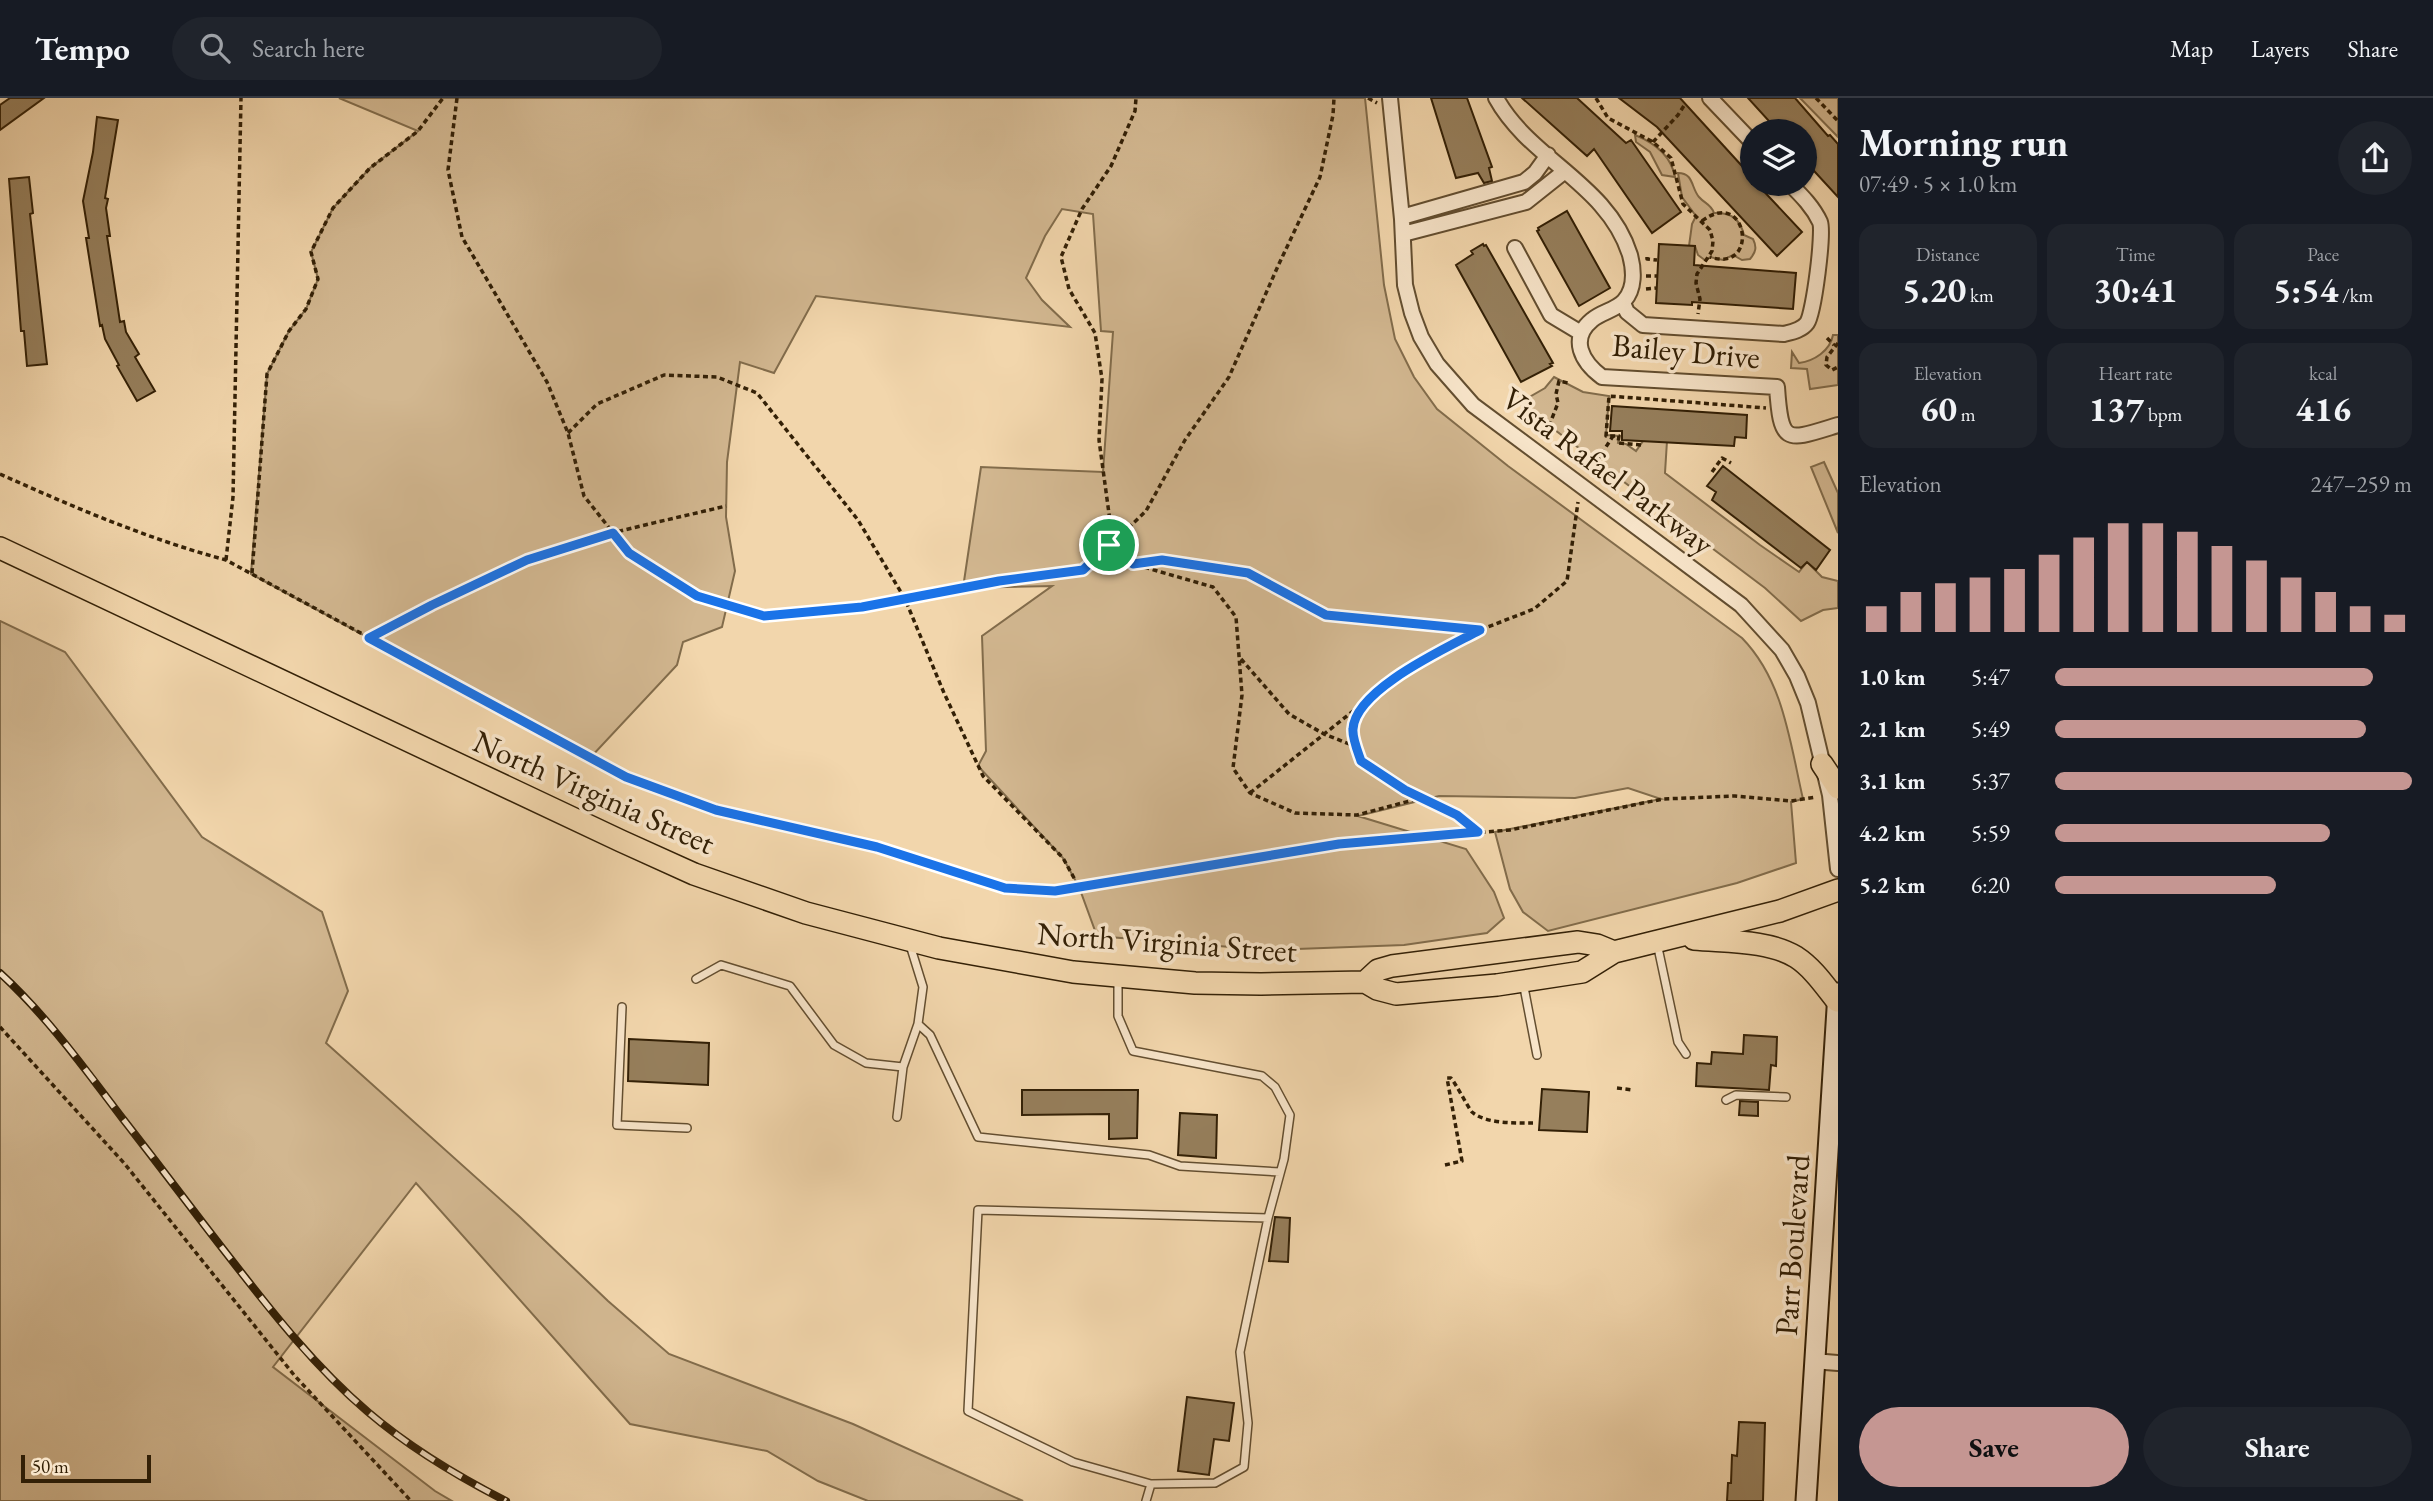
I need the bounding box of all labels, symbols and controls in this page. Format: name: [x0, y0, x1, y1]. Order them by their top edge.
search box: [172, 17, 662, 80]
text: Tempo: [35, 27, 130, 70]
icon: search: [196, 29, 234, 67]
text: Search here: [252, 31, 365, 65]
text: Map: [2170, 33, 2213, 64]
text: Layers: [2251, 33, 2310, 64]
text: Share: [2348, 33, 2398, 64]
text: Morning run: [1859, 118, 2068, 167]
map controls: [1740, 119, 1817, 196]
button: layers: [1740, 119, 1817, 196]
button: share: [2338, 121, 2412, 195]
text: 07:49 · 5 × 1.0 km: [1859, 169, 2017, 199]
text: Distance: [1916, 242, 1980, 267]
text: Time: [2116, 242, 2155, 267]
text: Pace: [2307, 242, 2339, 267]
text: 5.20: [1902, 267, 1966, 312]
text: 30:41: [2094, 267, 2177, 312]
text: 5:54: [2273, 267, 2338, 312]
text: km: [1966, 283, 1994, 308]
text: /km: [2338, 283, 2373, 308]
street label: Bailey Drive: [1610, 324, 1762, 378]
text: Elevation: [1914, 361, 1982, 386]
text: Heart rate: [2099, 361, 2172, 386]
text: kcal: [2309, 361, 2337, 386]
street label: Vista Rafael Parkway: [1494, 378, 1723, 565]
text: 60: [1920, 386, 1957, 431]
text: 137: [2089, 386, 2144, 431]
text: 416: [2295, 386, 2351, 431]
text: m: [1957, 402, 1976, 427]
text: bpm: [2144, 402, 2182, 427]
text: Elevation: [1859, 469, 1942, 499]
text: 247–259 m: [2311, 469, 2412, 499]
pin: [1079, 515, 1139, 575]
icon: arrive: [1090, 526, 1128, 564]
text: 1.0 km: [1859, 662, 1926, 692]
text: 5:47: [1971, 662, 2010, 692]
text: 2.1 km: [1859, 714, 1926, 744]
text: 5:49: [1971, 714, 2010, 744]
street label: North Virginia Street: [467, 720, 721, 864]
text: 3.1 km: [1859, 766, 1926, 796]
text: 5:37: [1971, 766, 2010, 796]
text: 4.2 km: [1859, 818, 1926, 848]
text: 5:59: [1971, 818, 2010, 848]
text: 5.2 km: [1859, 870, 1926, 900]
text: 6:20: [1971, 870, 2010, 900]
street label: North Virginia Street: [1036, 912, 1298, 972]
street label: Parr Boulevard: [1765, 1152, 1819, 1337]
button: Save: [1859, 1407, 2129, 1487]
button: Share: [2143, 1407, 2412, 1487]
scale bar: [21, 1452, 150, 1484]
text: 50 m: [32, 1454, 69, 1479]

